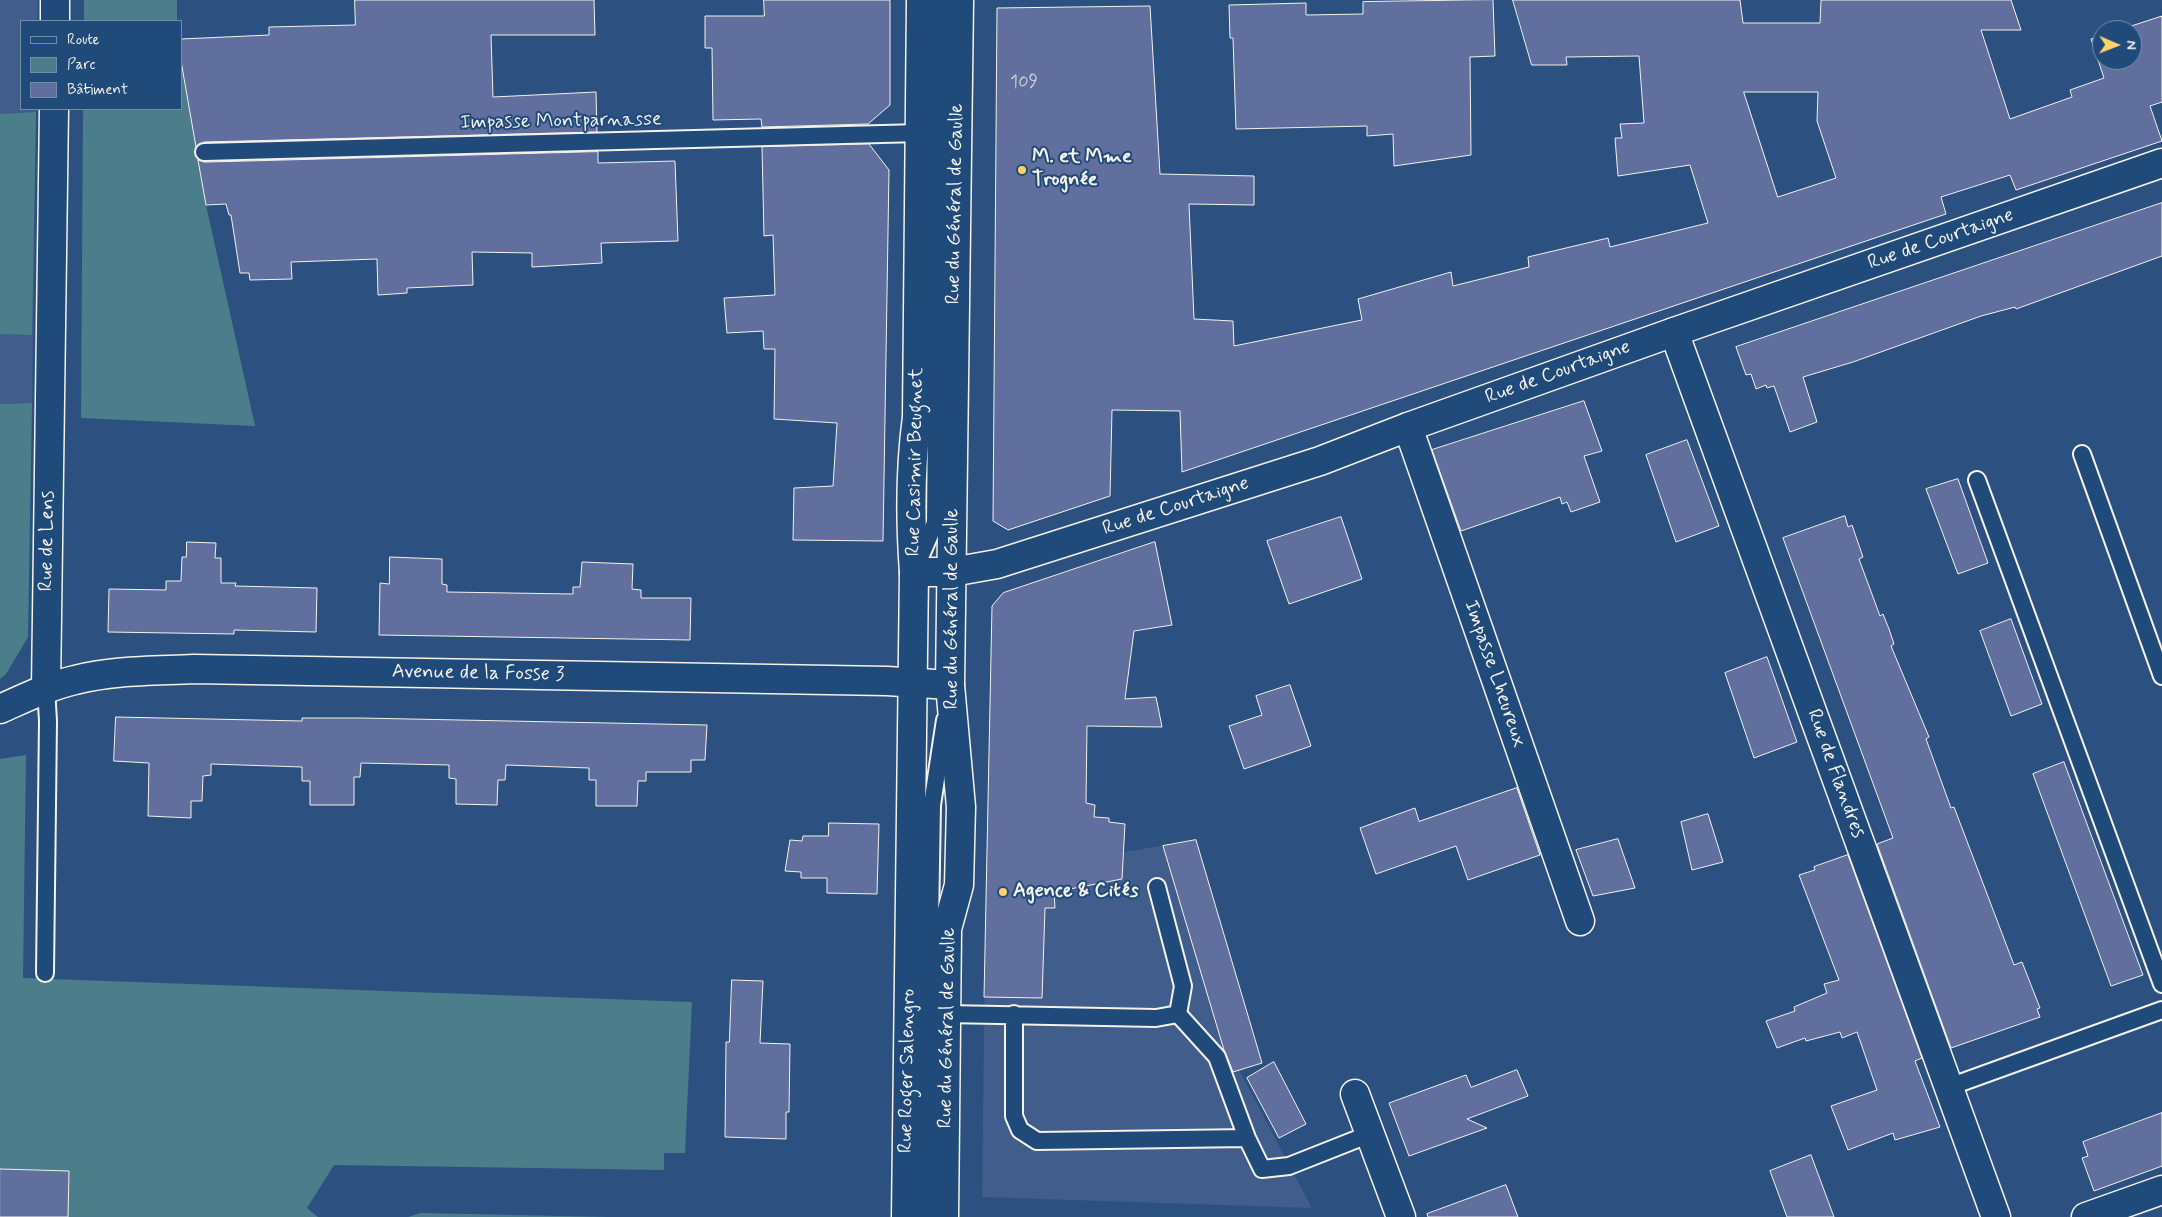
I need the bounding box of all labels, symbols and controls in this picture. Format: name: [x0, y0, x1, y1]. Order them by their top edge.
legend: [20, 20, 182, 110]
north arrow: [2092, 20, 2142, 70]
text: Route: [67, 30, 100, 50]
text: N: [2122, 40, 2140, 50]
text: Parc: [67, 55, 95, 75]
house number: 109: [1010, 72, 1038, 94]
text: Bâtiment: [67, 80, 128, 100]
street label: Rue du Général de Gaulle: [942, 103, 970, 305]
street label: Impasse Montparnasse: [460, 108, 662, 136]
place label: M. et Mme Trognée: [1032, 146, 1132, 193]
marker: M. et Mme Trognée: [1016, 164, 1028, 176]
street label: Rue de Courtaigne: [1865, 204, 2017, 276]
street label: Rue de Courtaigne: [1482, 336, 1634, 410]
street label: Rue Casimir Beugnet: [902, 367, 930, 557]
street label: Rue de Courtaigne: [1100, 472, 1252, 542]
street label: Rue de Lens: [35, 490, 61, 592]
street label: Rue du Général de Gaulle: [941, 508, 965, 710]
street label: Impasse Lheureux: [1458, 597, 1530, 751]
street label: Avenue de la Fosse 3: [392, 660, 564, 688]
street label: Rue de Flandres: [1801, 706, 1869, 842]
place label: Agence & Cités: [1013, 880, 1139, 904]
marker: Agence & Cités: [997, 886, 1009, 898]
street label: Rue du Général de Gaulle: [934, 927, 962, 1129]
street label: Rue Roger Salengro: [895, 989, 921, 1153]

